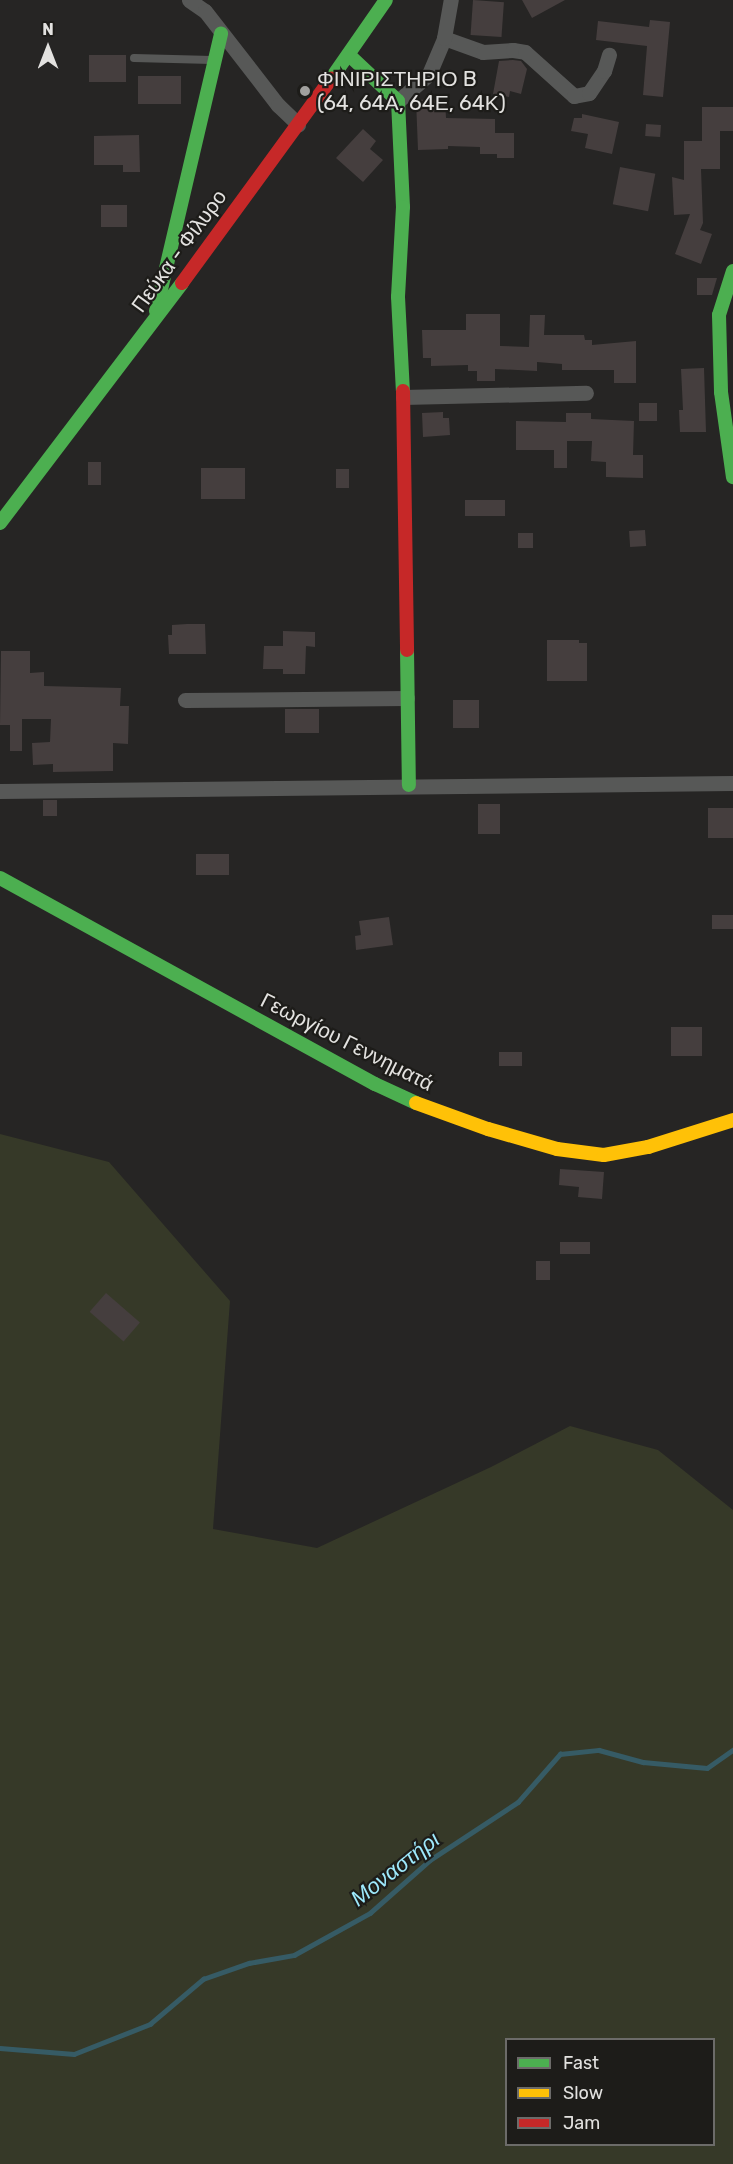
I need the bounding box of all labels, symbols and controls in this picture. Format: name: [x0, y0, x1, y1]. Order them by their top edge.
north arrow: [18, 18, 78, 78]
text: N: [42, 20, 54, 39]
place label: ΦΙΝΙΡΙΣΤΗΡΙΟ B (64, 64Α, 64Ε, 64Κ): [317, 66, 506, 116]
marker: ΦΙΝΙΡΙΣΤΗΡΙΟ B (64, 64Α, 64Ε, 64Κ): [298, 84, 312, 98]
street label: Πεύκα - Φίλυρο: [126, 185, 232, 317]
street label: Γεωργίου Γεννηματά: [256, 987, 438, 1097]
water label: Μοναστήρι: [345, 1826, 445, 1912]
legend: [505, 2038, 715, 2146]
text: Fast: [563, 2052, 599, 2074]
text: Slow: [563, 2082, 603, 2104]
text: Jam: [563, 2112, 600, 2134]

